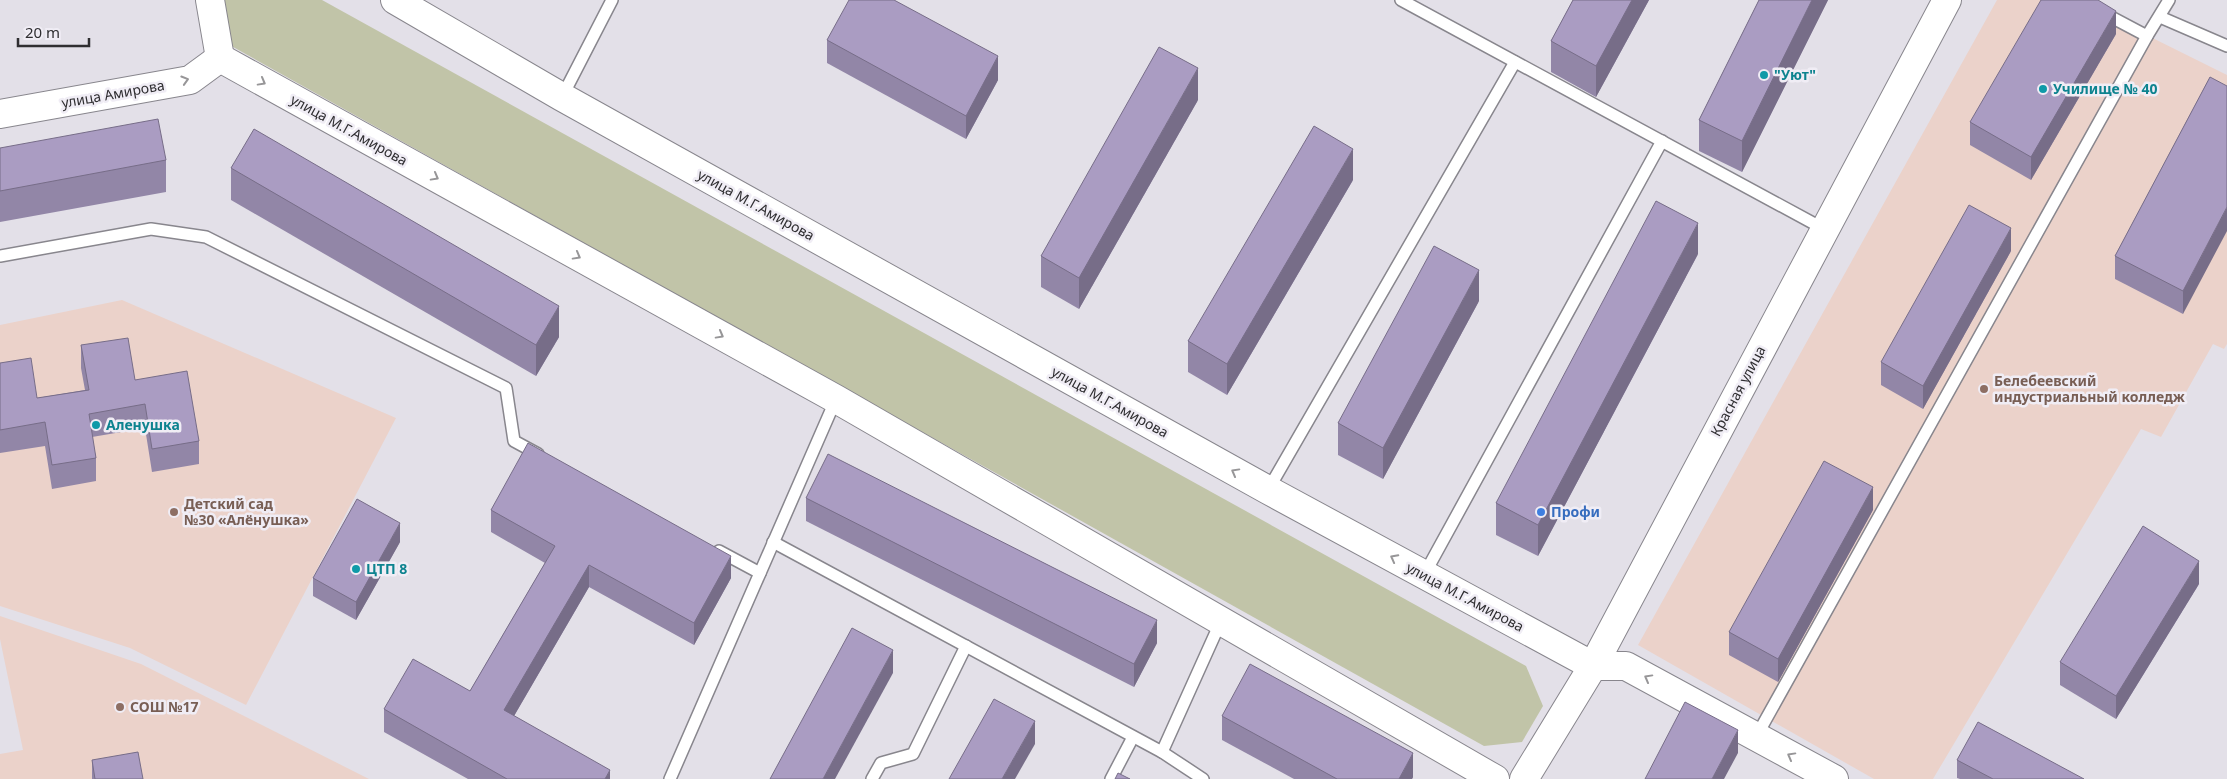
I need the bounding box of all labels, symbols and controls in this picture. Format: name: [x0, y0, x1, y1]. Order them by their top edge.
scale bar: [18, 15, 89, 47]
text: 20 m: [25, 22, 60, 42]
place label: "Уют": [1774, 65, 1816, 84]
marker: "Уют": [1758, 69, 1770, 81]
street label: улица Амирова: [60, 75, 166, 112]
one-way arrow: [181, 75, 189, 85]
one-way arrow: [257, 75, 266, 85]
place label: Училище № 40: [2053, 79, 2157, 98]
marker: Училище № 40: [2037, 83, 2049, 95]
street label: улица М.Г.Амирова: [287, 90, 411, 170]
street label: улица М.Г.Амирова: [694, 165, 818, 245]
one-way arrow: [430, 171, 439, 181]
one-way arrow: [572, 250, 581, 260]
one-way arrow: [714, 328, 723, 338]
street label: Красная улица: [1706, 342, 1769, 439]
street label: улица М.Г.Амирова: [1048, 362, 1172, 442]
place label: Белебеевский индустриальный колледж: [1994, 371, 2186, 406]
marker: Белебеевский индустриальный колледж: [1978, 383, 1990, 395]
place label: Аленушка: [106, 415, 180, 434]
marker: Аленушка: [90, 419, 102, 431]
one-way arrow: [1232, 469, 1241, 479]
place label: Детский сад №30 «Алёнушка»: [184, 494, 309, 529]
place label: Профи: [1551, 502, 1600, 521]
marker: Детский сад №30 «Алёнушка»: [168, 506, 180, 518]
marker: Профи: [1535, 506, 1547, 518]
one-way arrow: [1390, 554, 1399, 564]
street label: улица М.Г.Амирова: [1403, 557, 1527, 636]
place label: ЦТП 8: [366, 559, 407, 578]
marker: ЦТП 8: [350, 563, 362, 575]
one-way arrow: [1645, 674, 1654, 684]
place label: СОШ №17: [130, 697, 199, 716]
marker: СОШ №17: [114, 701, 126, 713]
one-way arrow: [1787, 752, 1796, 762]

